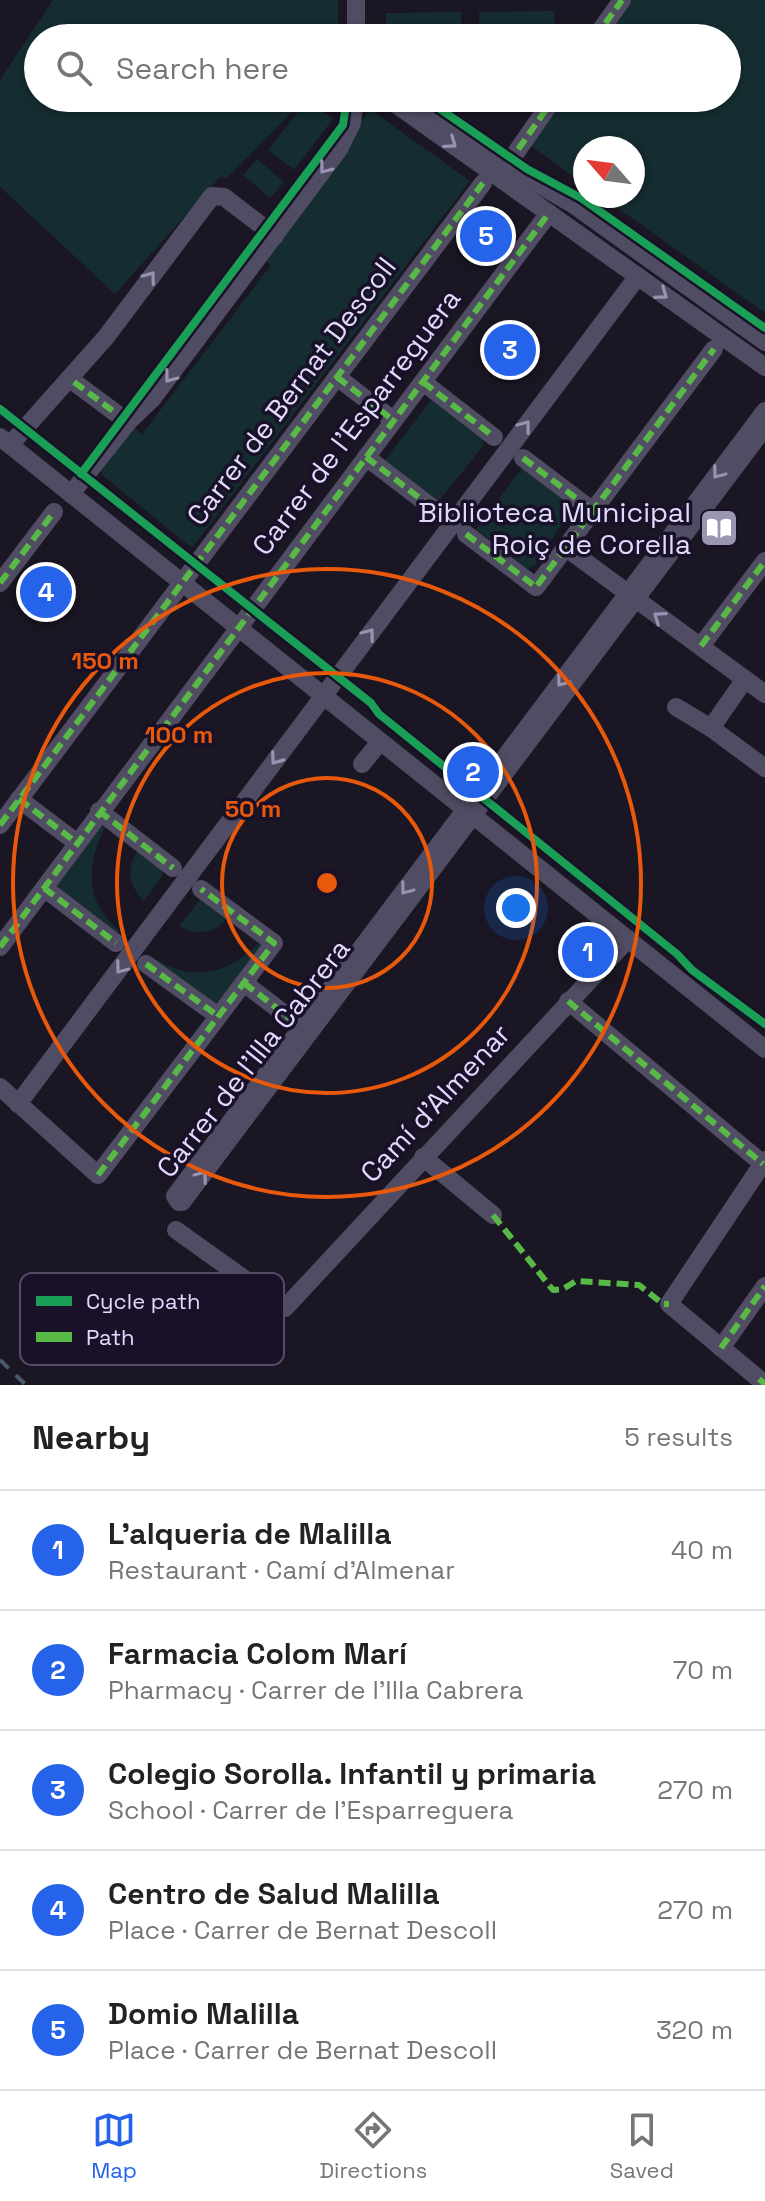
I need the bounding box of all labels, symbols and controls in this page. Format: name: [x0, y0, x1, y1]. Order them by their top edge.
search box: [24, 24, 741, 112]
icon: search: [52, 46, 96, 90]
text: Search here: [116, 49, 289, 88]
one-way arrow: [442, 133, 456, 148]
north arrow: [573, 136, 645, 208]
one-way arrow: [320, 159, 335, 174]
pin: 5: [460, 206, 512, 266]
street label: Carrer de Bernat Descoll: [178, 250, 404, 532]
one-way arrow: [141, 271, 155, 286]
street label: Carrer de l'Esparreguera: [244, 282, 468, 562]
one-way arrow: [654, 284, 668, 298]
pin: 3: [484, 320, 536, 380]
one-way arrow: [165, 368, 179, 383]
one-way arrow: [515, 420, 529, 434]
one-way arrow: [714, 465, 728, 479]
place label: Biblioteca Municipal Roiç de Corella: [418, 494, 691, 562]
library icon: Biblioteca Municipal Roiç de Corella: [698, 507, 740, 549]
pin: 4: [20, 562, 72, 622]
one-way arrow: [653, 612, 668, 626]
one-way arrow: [360, 628, 374, 643]
text: 150 m: [71, 645, 139, 676]
one-way arrow: [558, 672, 572, 687]
text: 100 m: [145, 719, 213, 750]
pin: 2: [447, 742, 499, 802]
one-way arrow: [271, 750, 285, 765]
text: 50 m: [225, 793, 281, 824]
centre of rings: [313, 869, 341, 897]
one-way arrow: [401, 880, 416, 895]
your location: [496, 888, 536, 928]
pin: 1: [562, 922, 614, 982]
street label: Carrer de l'Illa Cabrera: [148, 931, 358, 1185]
one-way arrow: [116, 959, 130, 973]
street label: Camí d'Almenar: [352, 1016, 518, 1190]
one-way arrow: [192, 1170, 207, 1185]
legend: [20, 1273, 284, 1365]
text: Cycle path: [86, 1287, 201, 1315]
text: Path: [86, 1323, 135, 1351]
text: Nearby: [32, 1416, 150, 1459]
text: 5 results: [624, 1420, 733, 1454]
text: L'alqueria de Malilla: [108, 1514, 392, 1553]
text: 1: [52, 1533, 64, 1567]
text: 40 m: [671, 1533, 733, 1567]
text: Restaurant · Camí d'Almenar: [108, 1553, 455, 1587]
text: Farmacia Colom Marí: [108, 1634, 407, 1673]
text: 2: [50, 1653, 66, 1687]
text: 70 m: [673, 1653, 733, 1687]
text: Pharmacy · Carrer de l'Illa Cabrera: [108, 1673, 523, 1707]
text: Colegio Sorolla. Infantil y primaria: [108, 1754, 596, 1793]
text: 3: [50, 1773, 66, 1807]
text: 270 m: [657, 1773, 733, 1807]
text: School · Carrer de l'Esparreguera: [108, 1793, 513, 1827]
text: Centro de Salud Malilla: [108, 1874, 440, 1913]
text: 4: [50, 1893, 66, 1927]
text: 270 m: [657, 1893, 733, 1927]
text: Place · Carrer de Bernat Descoll: [108, 1913, 497, 1947]
text: Domio Malilla: [108, 1994, 299, 2033]
text: 5: [50, 2013, 66, 2047]
text: 320 m: [656, 2013, 733, 2047]
text: Place · Carrer de Bernat Descoll: [108, 2033, 497, 2067]
tab: Map: [91, 2108, 137, 2184]
tab: Directions: [319, 2108, 427, 2184]
tab: Saved: [610, 2108, 674, 2184]

